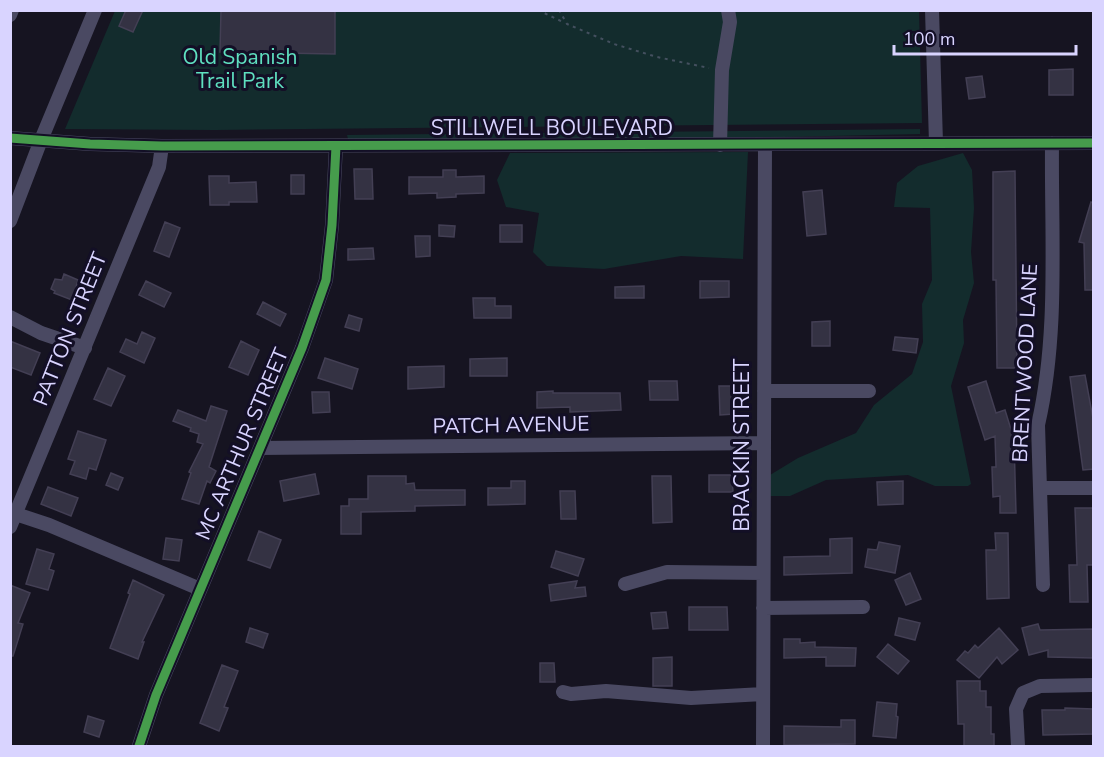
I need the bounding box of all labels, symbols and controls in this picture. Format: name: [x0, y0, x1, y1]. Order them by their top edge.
scale bar: [894, 18, 1076, 56]
text: 100 m: [903, 27, 955, 51]
park label: Old Spanish Trail Park: [183, 43, 297, 95]
street label: STILLWELL BOULEVARD: [431, 114, 673, 142]
street label: PATTON STREET: [26, 248, 114, 410]
street label: BRENTWOOD LANE: [1006, 263, 1044, 463]
street label: MC ARTHUR STREET: [189, 343, 295, 544]
street label: BRACKIN STREET: [728, 358, 756, 531]
street label: PATCH AVENUE: [432, 410, 590, 440]

